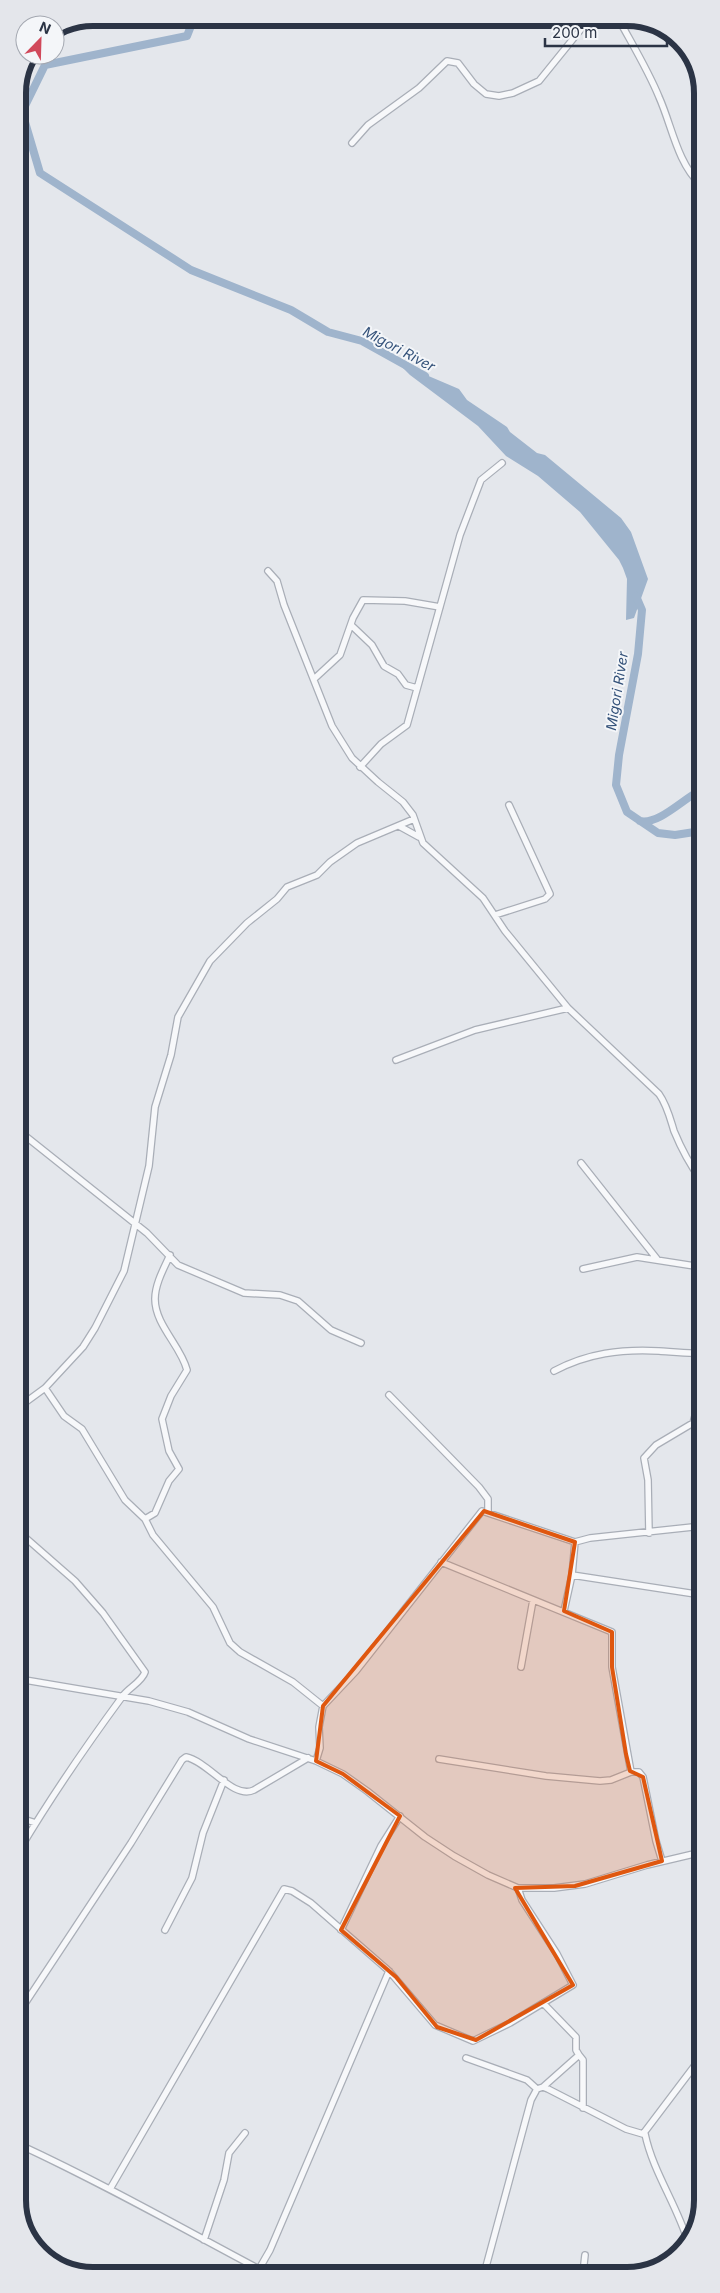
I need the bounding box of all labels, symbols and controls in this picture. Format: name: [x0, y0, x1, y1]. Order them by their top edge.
north arrow: [15, 15, 65, 65]
scale bar: [545, 15, 668, 47]
text: N: [37, 18, 54, 37]
text: 200 m: [552, 23, 597, 42]
water label: Migori River: [360, 322, 439, 375]
water label: Migori River: [602, 650, 631, 731]

